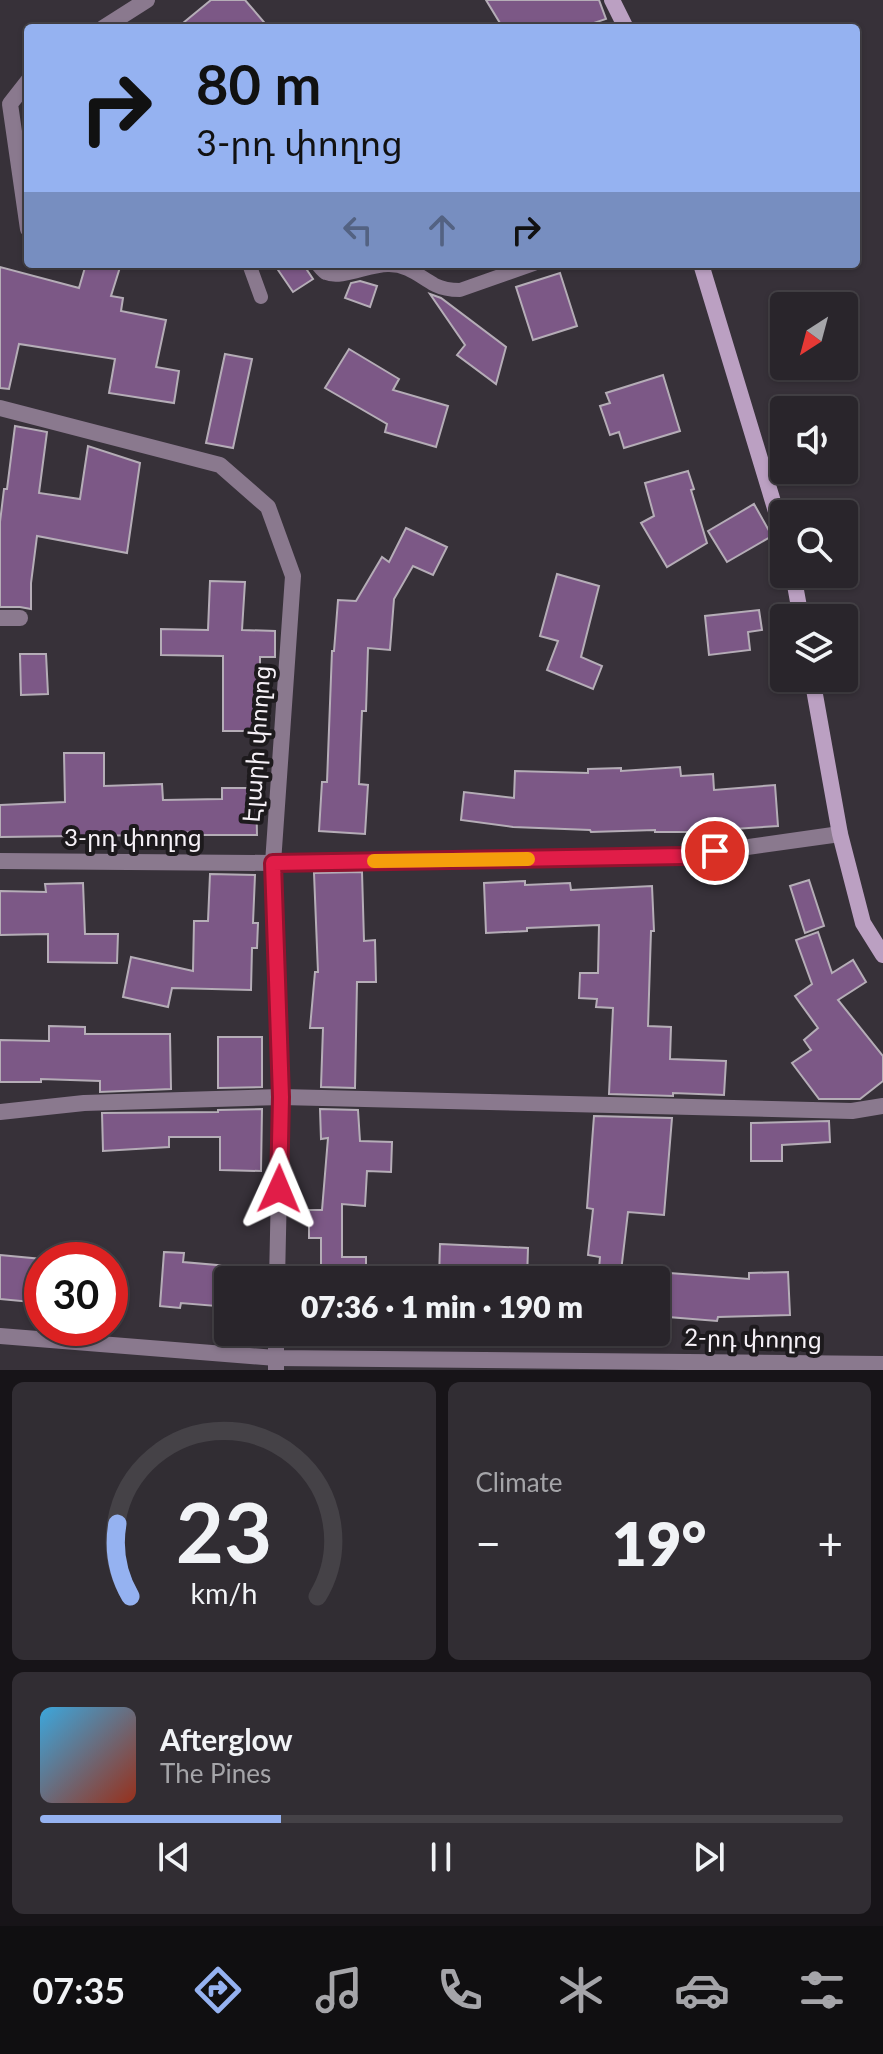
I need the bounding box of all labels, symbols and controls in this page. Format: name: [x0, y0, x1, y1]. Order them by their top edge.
text: 80 m: [196, 50, 321, 117]
icon: right: [64, 56, 168, 160]
text: 3-րդ փողոց: [196, 120, 403, 164]
icon: left: [336, 208, 380, 252]
icon: ahead: [420, 208, 464, 252]
icon: right: [504, 208, 548, 252]
north arrow: [770, 292, 858, 380]
map controls: [770, 292, 858, 692]
button: sound: [770, 396, 858, 484]
button: search: [770, 500, 858, 588]
button: layers: [770, 604, 858, 692]
street label: Էլարի փողոց: [236, 664, 276, 824]
pin: [681, 817, 749, 885]
street label: 3-րդ փողոց: [64, 822, 202, 852]
icon: arrive: [693, 829, 737, 873]
position arrow: [237, 1147, 321, 1231]
speed limit sign: 30: [24, 1242, 128, 1346]
text: 07:36 · 1 min · 190 m: [301, 1288, 583, 1324]
street label: 2-րդ փողոց: [684, 1322, 822, 1354]
text: Climate: [476, 1466, 562, 1498]
text: 23: [176, 1481, 272, 1581]
text: 19°: [612, 1507, 707, 1579]
text: −: [476, 1517, 501, 1569]
text: +: [817, 1517, 843, 1569]
text: km/h: [190, 1576, 257, 1610]
text: Afterglow: [160, 1721, 293, 1757]
text: The Pines: [160, 1757, 271, 1789]
icon: previous: [152, 1835, 196, 1879]
icon: pause: [419, 1835, 463, 1879]
icon: next: [687, 1835, 731, 1879]
icon: directions: [190, 1962, 246, 2018]
icon: music: [311, 1962, 367, 2018]
icon: phone: [432, 1962, 488, 2018]
icon: climate: [553, 1962, 609, 2018]
icon: car: [674, 1962, 730, 2018]
icon: filters: [794, 1962, 850, 2018]
text: 07:35: [32, 1968, 125, 2012]

